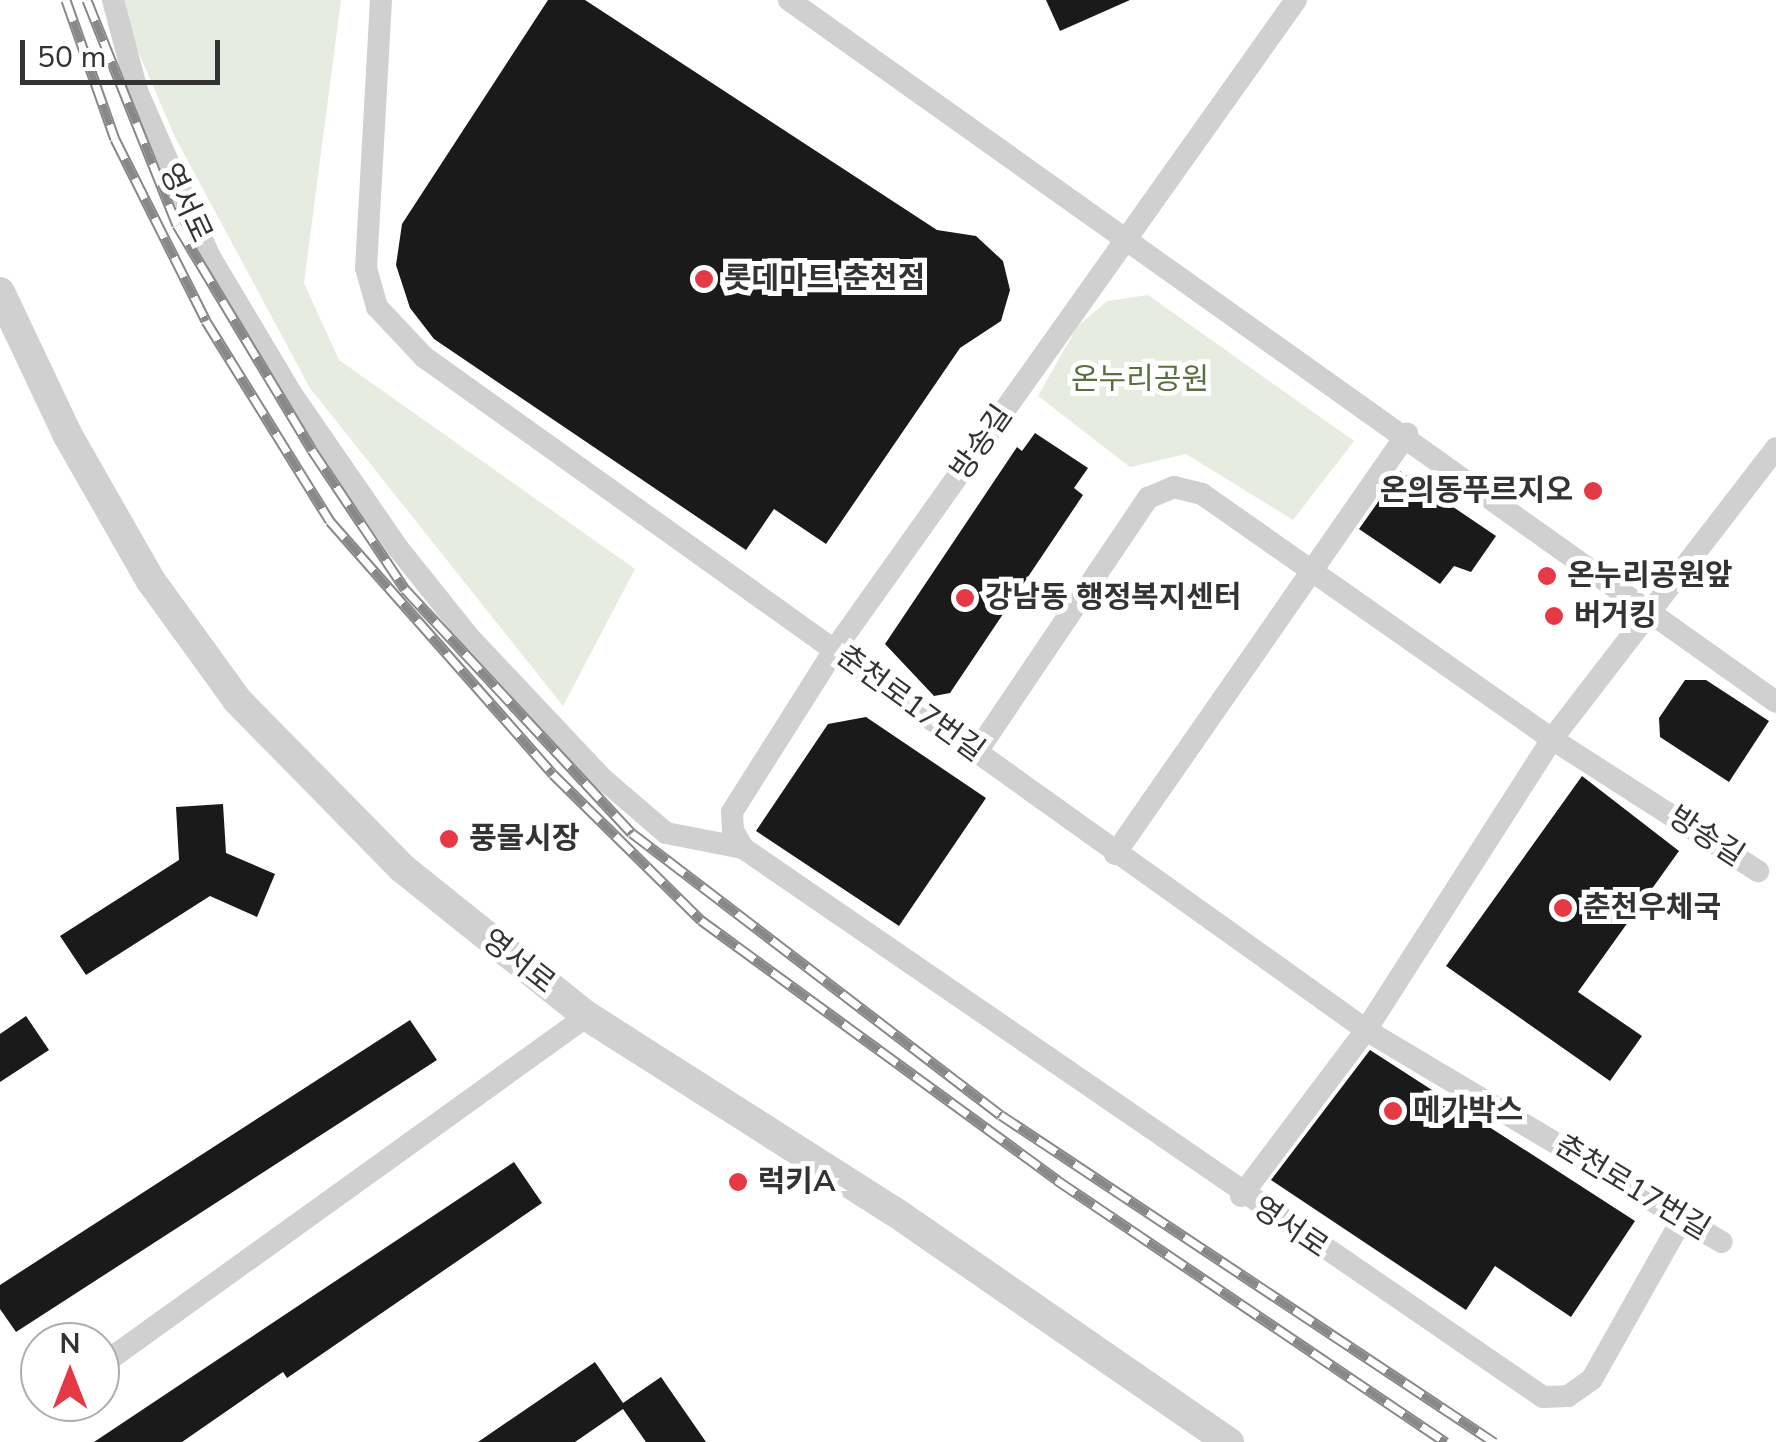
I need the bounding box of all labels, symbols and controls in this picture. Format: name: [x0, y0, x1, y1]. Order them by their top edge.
scale bar: [25, 20, 225, 82]
text: 50 m: [37, 37, 106, 78]
street label: 영서로: [151, 158, 219, 248]
place label: 롯데마트 춘천점: [724, 261, 925, 297]
marker: 롯데마트 춘천점: [693, 268, 715, 290]
park label: 온누리공원: [1071, 362, 1209, 398]
street label: 방송길: [944, 399, 1020, 487]
place label: 온의동푸르지오: [1380, 473, 1573, 509]
marker: 온의동푸르지오: [1582, 480, 1604, 502]
place label: 온누리공원앞: [1567, 558, 1733, 594]
marker: 온누리공원앞: [1536, 565, 1558, 587]
place label: 강남동 행정복지센터: [985, 580, 1241, 616]
marker: 강남동 행정복지센터: [954, 587, 976, 609]
place label: 버거킹: [1574, 598, 1657, 634]
marker: 버거킹: [1543, 605, 1565, 627]
street label: 춘천로17번길: [829, 638, 991, 770]
street label: 방송길: [1661, 799, 1751, 875]
place label: 풍물시장: [469, 821, 579, 857]
marker: 풍물시장: [438, 828, 460, 850]
place label: 춘천우체국: [1583, 890, 1721, 926]
marker: 춘천우체국: [1552, 897, 1574, 919]
street label: 영서로: [474, 922, 562, 1002]
place label: 메가박스: [1413, 1093, 1523, 1129]
marker: 메가박스: [1382, 1100, 1404, 1122]
street label: 춘천로17번길: [1548, 1128, 1716, 1248]
place label: 럭키A: [758, 1164, 836, 1200]
marker: 럭키A: [727, 1171, 749, 1193]
street label: 영서로: [1246, 1190, 1334, 1266]
north arrow: [20, 1322, 120, 1422]
text: N: [60, 1325, 80, 1363]

